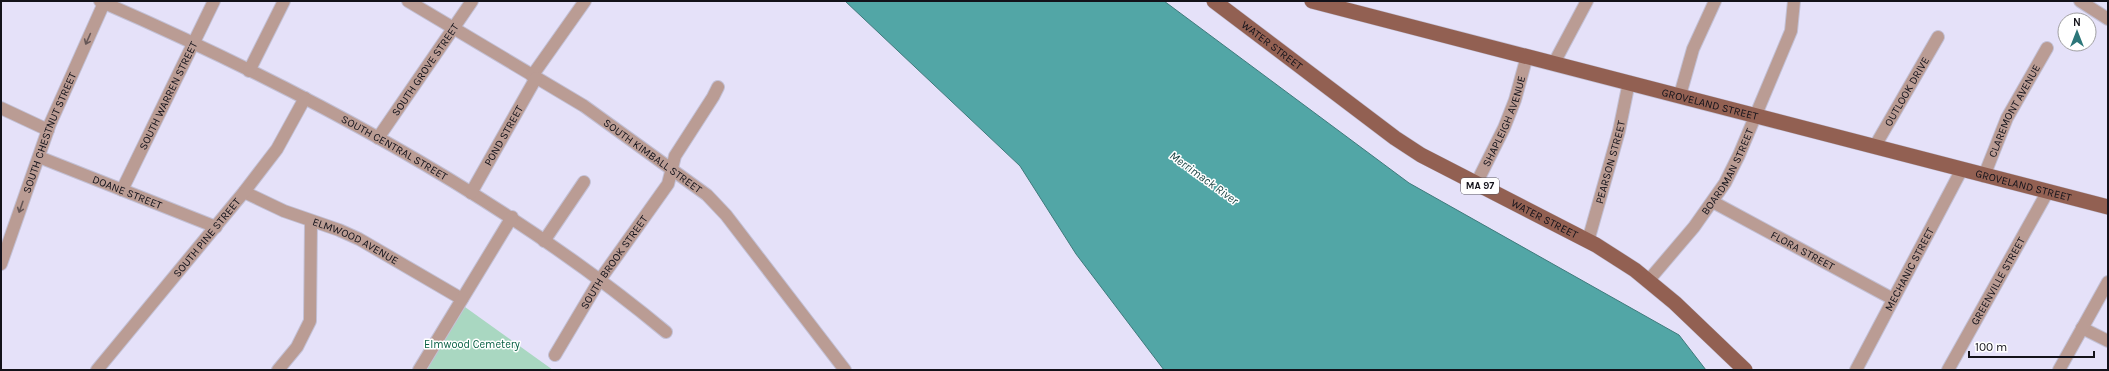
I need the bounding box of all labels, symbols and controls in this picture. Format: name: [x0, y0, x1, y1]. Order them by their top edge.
north arrow: [2057, 12, 2097, 52]
text: N: [2073, 16, 2081, 29]
street label: WATER STREET: [1239, 18, 1306, 73]
street label: SOUTH GROVE STREET: [389, 20, 461, 118]
one-way arrow: [84, 32, 91, 44]
street label: SOUTH WARREN STREET: [136, 39, 200, 152]
street label: OUTLOOK DRIVE: [1881, 54, 1932, 128]
street label: CLAREMONT AVENUE: [1986, 62, 2043, 159]
street label: SOUTH CHESTNUT STREET: [20, 70, 79, 195]
street label: SHAPLEIGH AVENUE: [1479, 74, 1528, 169]
street label: GROVELAND STREET: [1660, 85, 1760, 123]
street label: POND STREET: [481, 103, 526, 168]
street label: SOUTH CENTRAL STREET: [339, 112, 450, 183]
street label: SOUTH KIMBALL STREET: [601, 116, 705, 196]
street label: PEARSON STREET: [1592, 119, 1628, 205]
street label: BOARDMAN STREET: [1698, 126, 1756, 217]
water label: Merrimack River: [1167, 148, 1242, 208]
street label: GROVELAND STREET: [1974, 166, 2074, 204]
street label: DOANE STREET: [91, 172, 165, 212]
road number: MA 97: [1461, 178, 1499, 194]
street label: SOUTH PINE STREET: [170, 195, 243, 280]
street label: WATER STREET: [1509, 196, 1581, 241]
one-way arrow: [17, 200, 25, 212]
street label: SOUTH BROOK STREET: [577, 212, 650, 311]
street label: ELMWOOD AVENUE: [311, 215, 401, 267]
street label: MECHANIC STREET: [1882, 225, 1937, 313]
street label: FLORA STREET: [1769, 228, 1837, 273]
street label: GREENVILLE STREET: [1968, 234, 2028, 327]
scale bar: [1969, 333, 2094, 359]
park label: Elmwood Cemetery: [424, 338, 520, 351]
text: 100 m: [1975, 340, 2007, 354]

